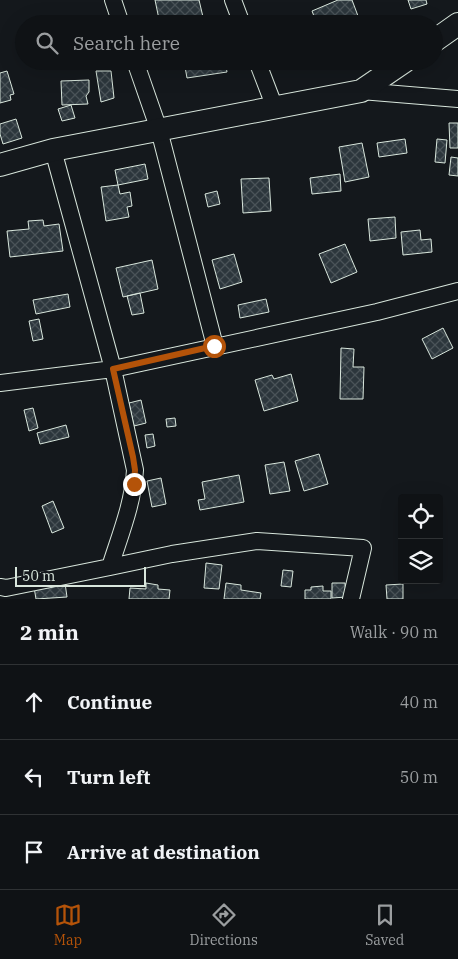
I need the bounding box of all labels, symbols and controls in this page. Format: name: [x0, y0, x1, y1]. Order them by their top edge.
search box: [15, 15, 443, 70]
icon: search: [33, 29, 61, 57]
text: Search here: [73, 31, 180, 55]
route start: [203, 335, 226, 358]
route end: [123, 473, 146, 496]
map controls: [398, 494, 443, 584]
button: locate: [398, 494, 443, 539]
button: layers: [398, 539, 443, 584]
scale bar: [15, 564, 146, 587]
text: 50 m: [22, 567, 55, 585]
text: 2 min: [20, 618, 79, 646]
text: Walk · 90 m: [350, 622, 438, 642]
icon: ahead: [20, 688, 48, 716]
text: Continue: [67, 690, 152, 714]
text: 40 m: [400, 692, 438, 712]
icon: left: [20, 763, 48, 791]
text: Turn left: [67, 765, 150, 789]
text: 50 m: [400, 767, 438, 787]
icon: arrive: [20, 838, 48, 866]
text: Arrive at destination: [67, 840, 260, 864]
tab: Map: [54, 901, 82, 949]
tab: Directions: [190, 901, 258, 949]
tab: Saved: [365, 901, 404, 949]

